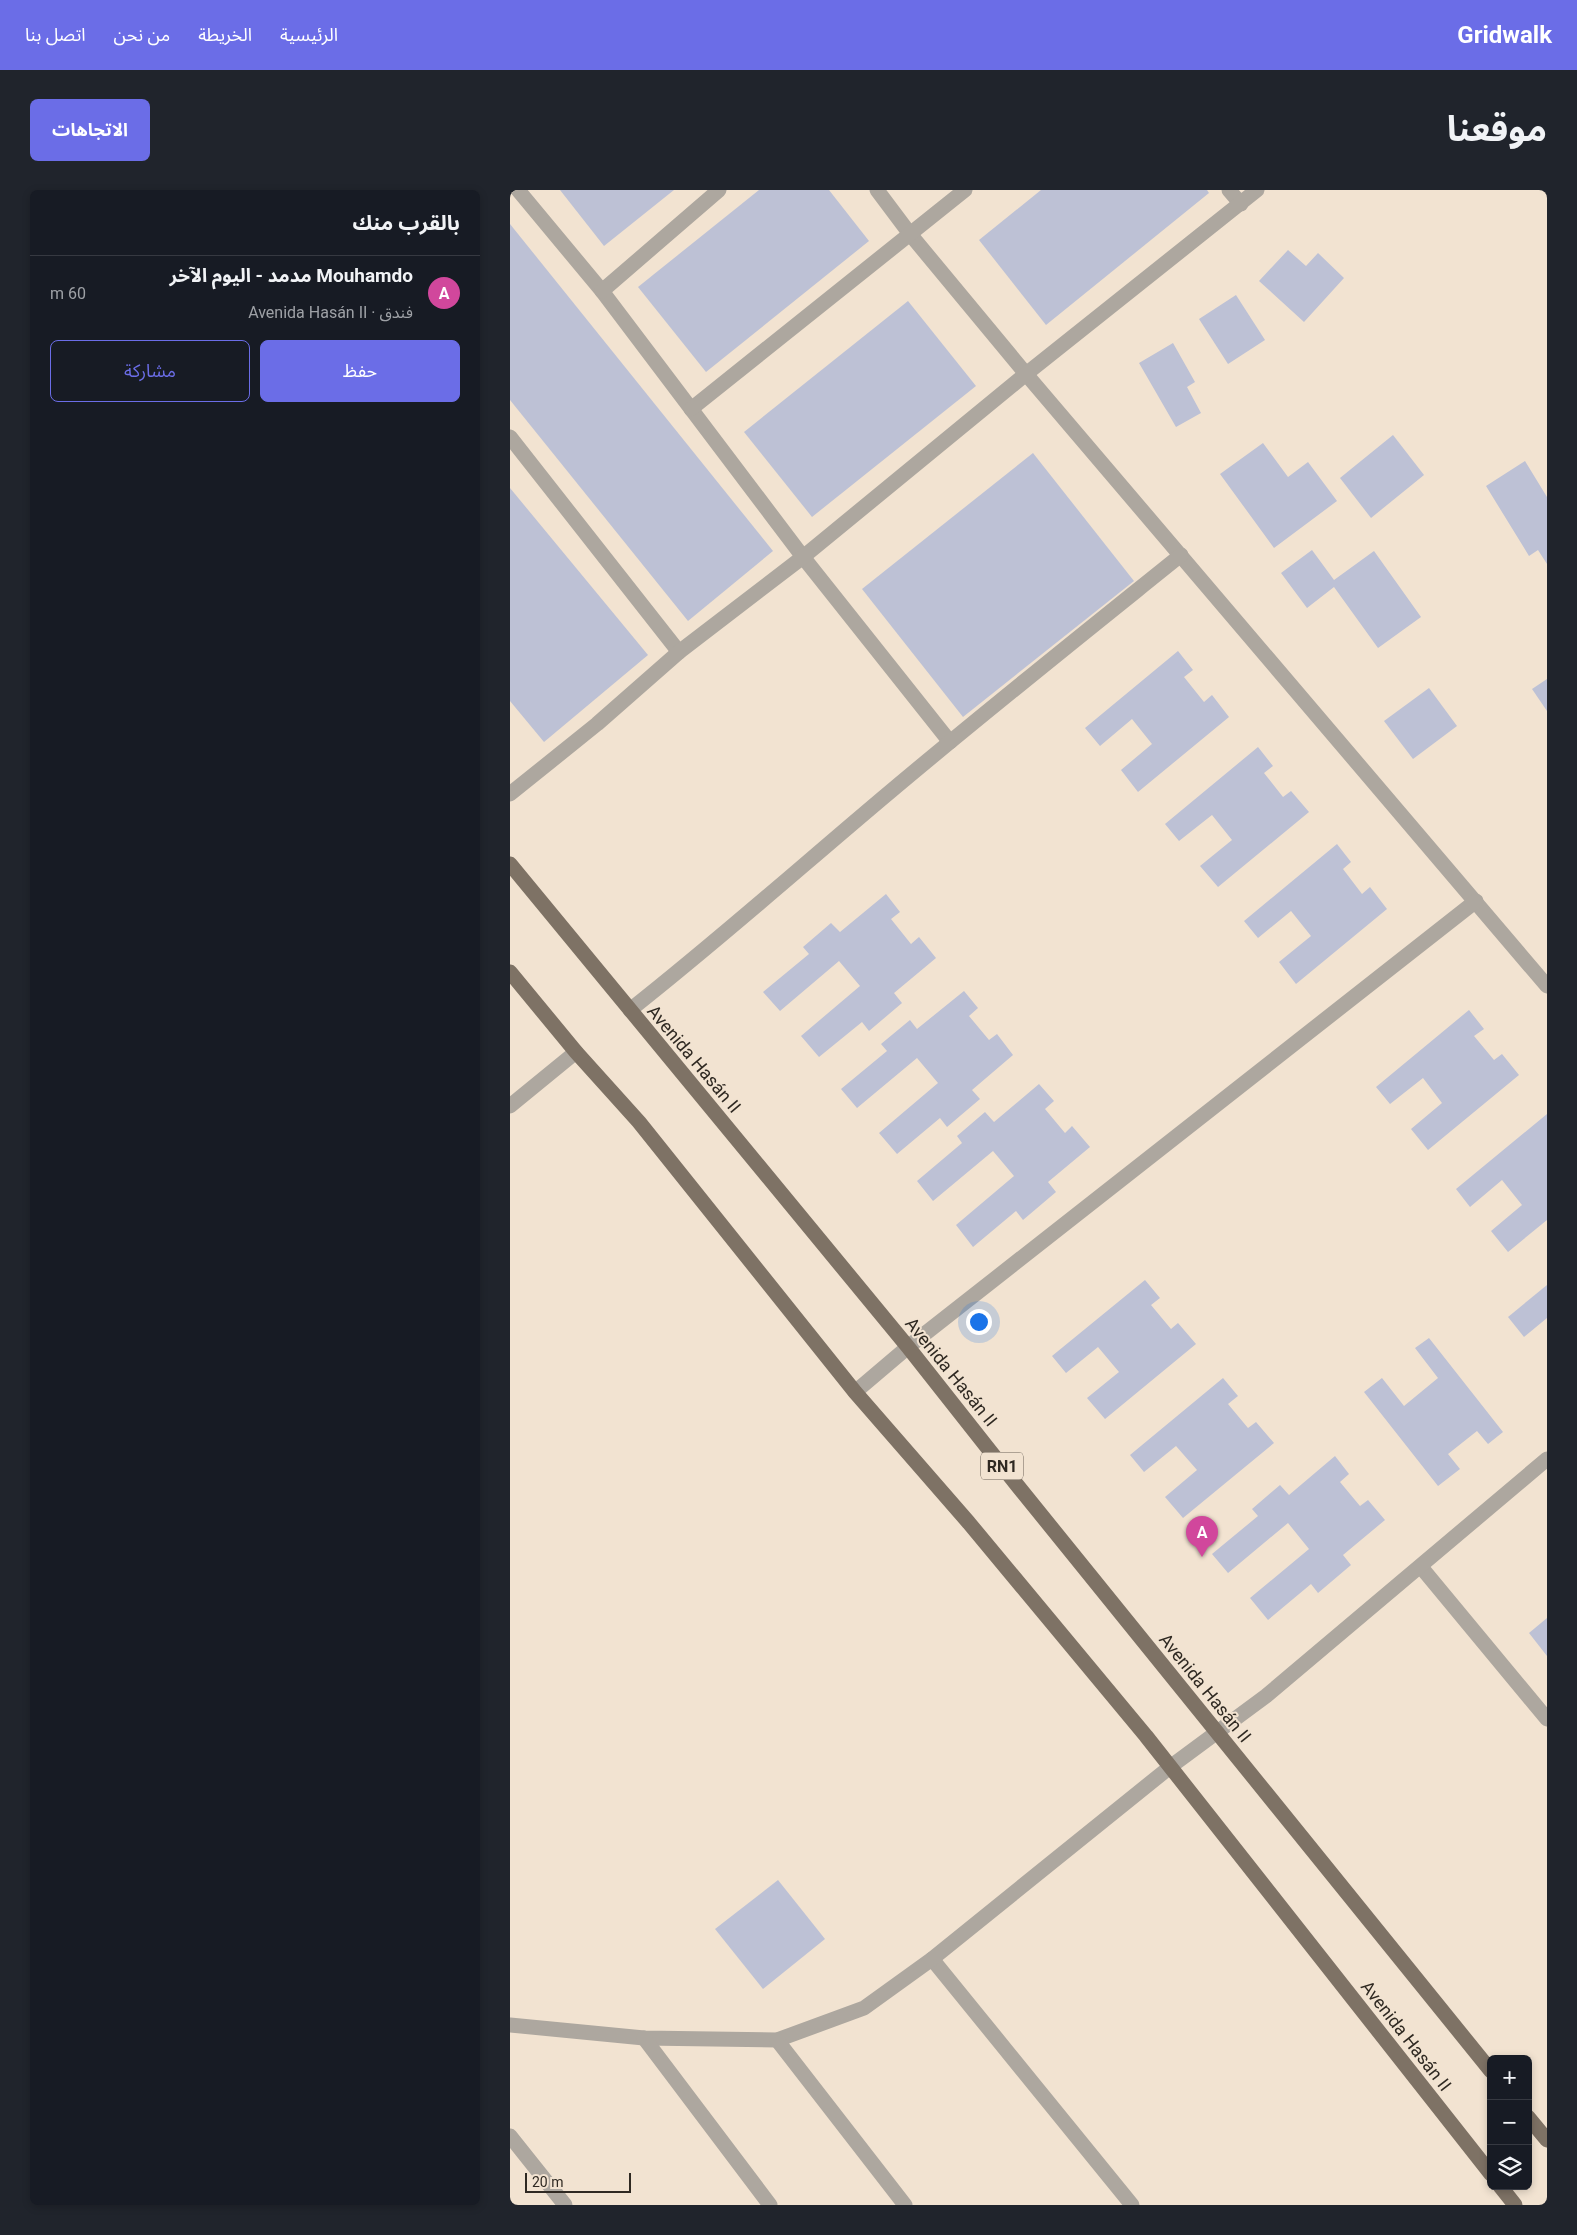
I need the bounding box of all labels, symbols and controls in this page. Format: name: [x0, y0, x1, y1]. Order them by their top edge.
text: Gridwalk: [1457, 21, 1552, 49]
text: اتصل بنا: [25, 24, 86, 45]
text: من نحن: [114, 24, 170, 45]
text: الخريطة: [198, 24, 252, 45]
text: الرئيسية: [280, 24, 338, 45]
button: الاتجاهات: [30, 99, 150, 161]
text: موقعنا: [1447, 109, 1547, 150]
text: بالقرب منك: [352, 211, 460, 235]
text: Mouhamdo مدمد - اليوم الآخر: [169, 264, 413, 287]
text: 60 m: [50, 284, 86, 303]
text: A: [439, 284, 449, 303]
text: فندق · Avenida Hasán II: [248, 303, 413, 322]
button: مشاركة: [50, 340, 250, 402]
button: حفظ: [260, 340, 460, 402]
street label: Avenida Hasán II: [643, 1001, 746, 1117]
your location: [966, 1309, 992, 1335]
street label: Avenida Hasán II: [901, 1313, 1002, 1430]
road number: RN1: [981, 1452, 1023, 1480]
pin: A: [1186, 1516, 1218, 1557]
street label: Avenida Hasán II: [1155, 1629, 1256, 1746]
street label: Avenida Hasán II: [1357, 1976, 1456, 2095]
map controls: [1487, 2055, 1532, 2190]
button: +: [1487, 2055, 1532, 2100]
button: −: [1487, 2100, 1532, 2145]
button: layers: [1487, 2145, 1532, 2190]
scale bar: [525, 2170, 631, 2193]
text: 20 m: [532, 2174, 564, 2190]

